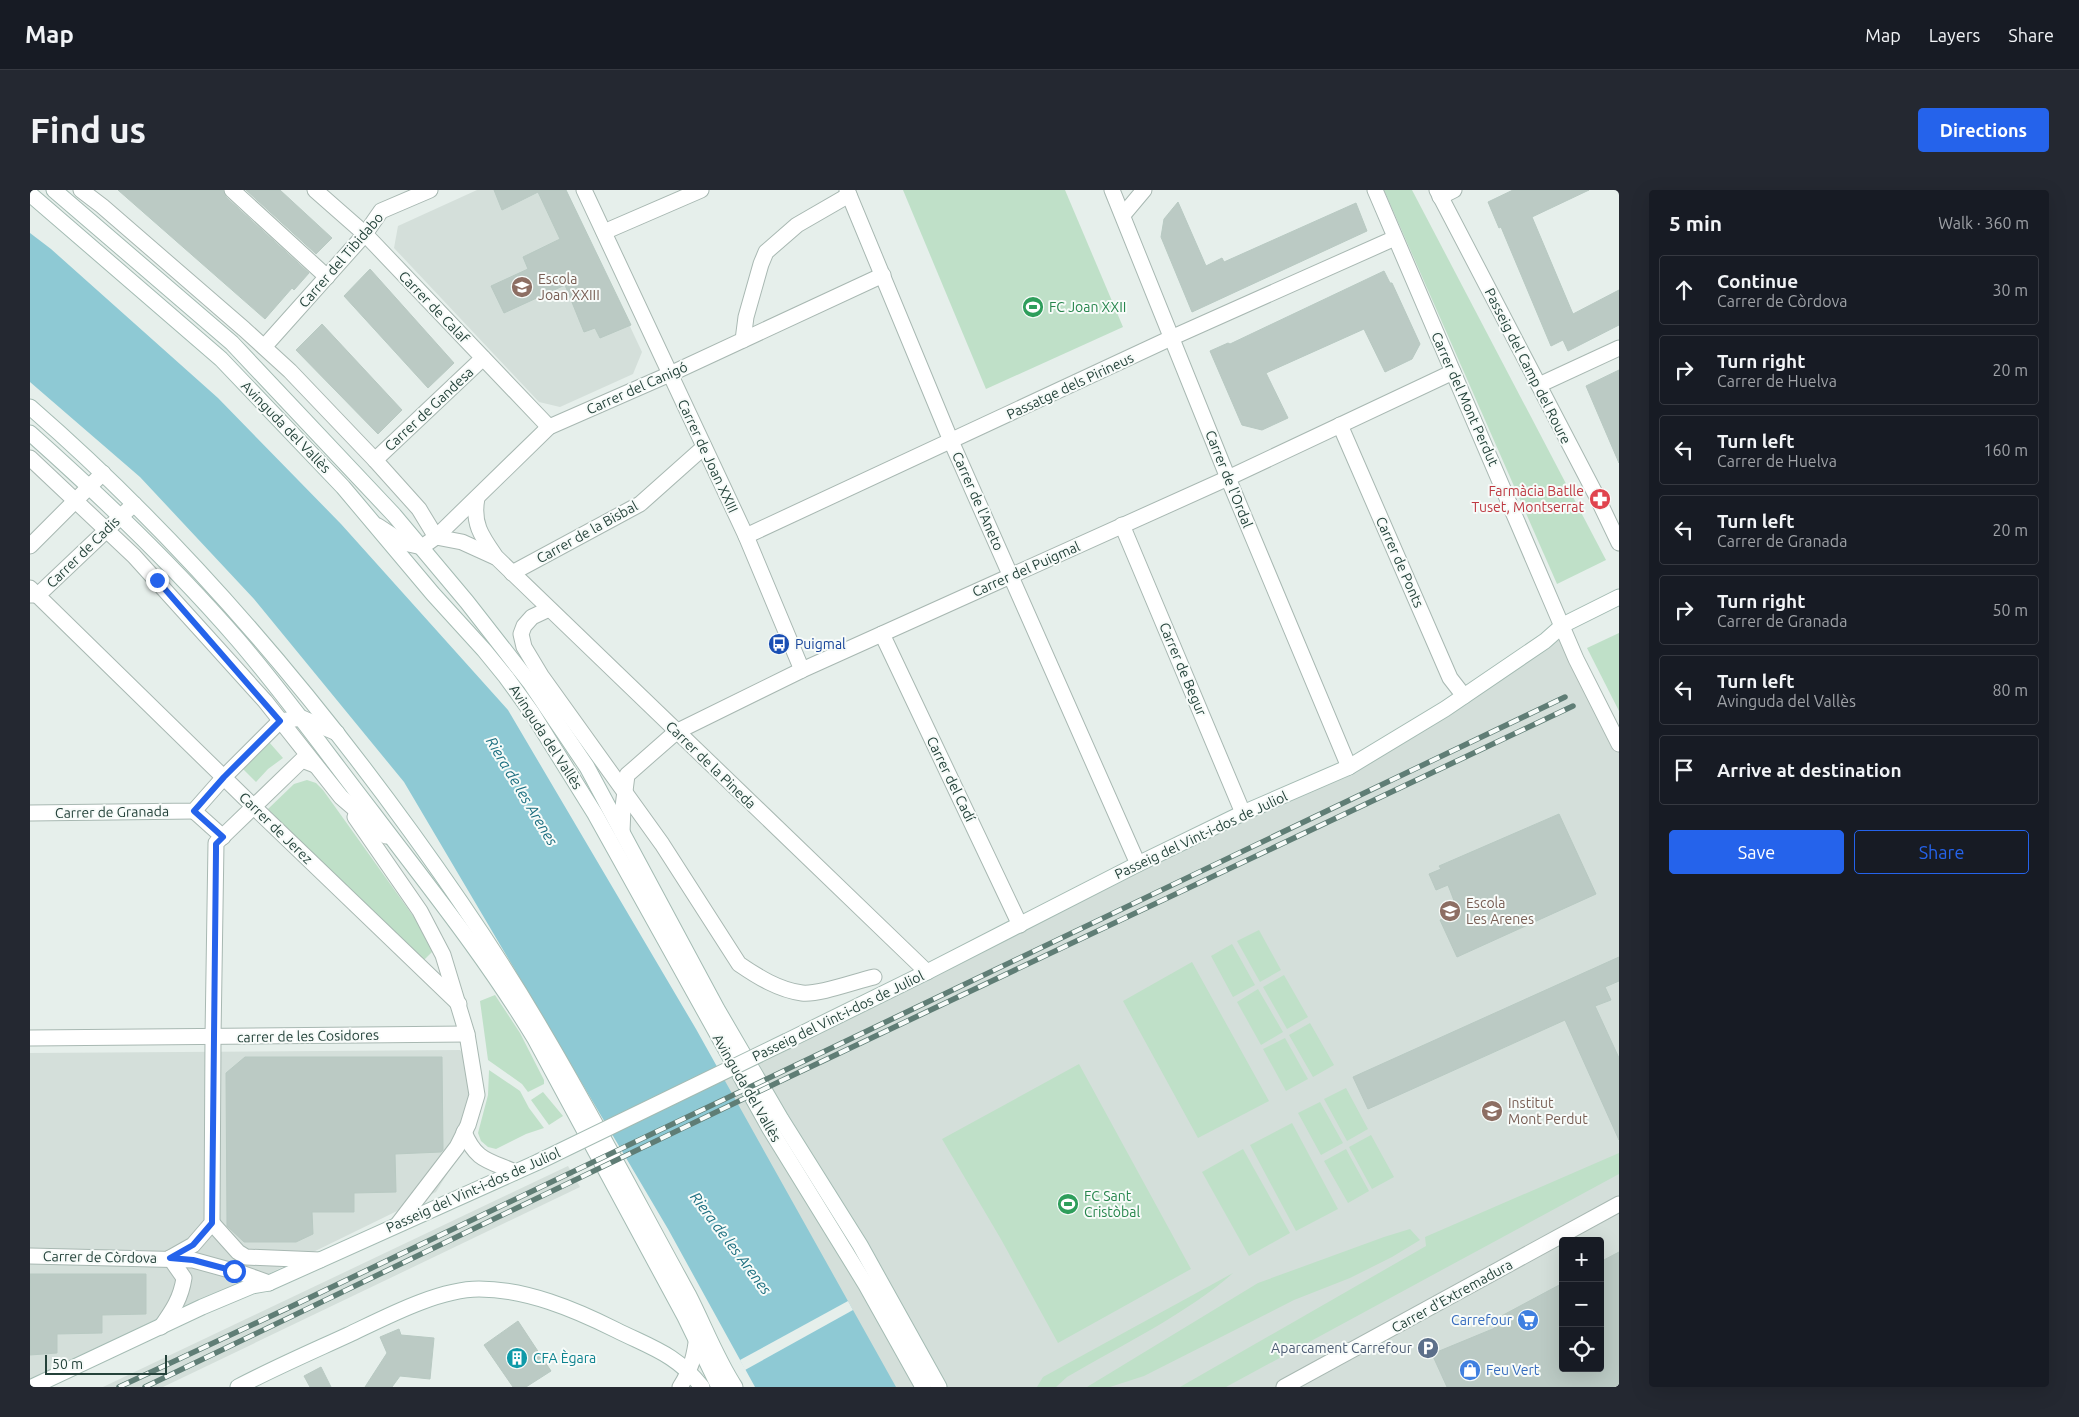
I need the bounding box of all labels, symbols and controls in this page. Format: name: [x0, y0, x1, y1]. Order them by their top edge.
text: Map: [25, 21, 74, 48]
text: Map: [1865, 25, 1901, 45]
text: Layers: [1929, 25, 1980, 45]
text: Share: [2008, 25, 2054, 45]
button: Directions: [1918, 108, 2049, 152]
text: Find us: [30, 110, 146, 150]
street label: Carrer del Tibidabo: [296, 209, 386, 311]
text: 5 min: [1669, 211, 1722, 235]
text: Walk · 360 m: [1938, 214, 2029, 232]
street label: Carrer de Calaf: [396, 268, 473, 347]
text: Continue: [1717, 270, 1798, 292]
place label: Escola Joan XXIII: [538, 271, 600, 303]
school or university icon: Escola Joan XXIII: [510, 275, 534, 299]
icon: ahead: [1670, 276, 1698, 304]
text: 30 m: [1992, 281, 2028, 299]
street label: Passeig del Camp del Roure: [1482, 285, 1574, 447]
text: Carrer de Còrdova: [1717, 292, 1847, 310]
sports icon: FC Joan XXII: [1021, 295, 1045, 319]
place label: FC Joan XXII: [1049, 299, 1126, 315]
street label: Carrer del Mont Perdut: [1428, 329, 1502, 469]
street label: Passatge dels Pirineus: [1004, 350, 1136, 422]
text: Turn right: [1717, 350, 1805, 372]
icon: right: [1670, 356, 1698, 384]
street label: Carrer del Canigó: [584, 359, 690, 417]
text: 20 m: [1992, 361, 2028, 379]
street label: Carrer de Gandesa: [381, 364, 477, 454]
text: Carrer de Huelva: [1717, 372, 1837, 390]
street label: Avinguda del Vallès: [238, 378, 334, 476]
street label: Carrer de Joan XXIII: [675, 397, 741, 515]
street label: Carrer de l'Ordal: [1202, 428, 1256, 530]
text: Turn left: [1717, 430, 1795, 452]
icon: left: [1670, 436, 1698, 464]
text: 160 m: [1983, 441, 2028, 459]
street label: Carrer de l'Aneto: [949, 449, 1007, 553]
text: Carrer de Huelva: [1717, 452, 1837, 470]
place label: Farmàcia Batlle Tuset, Montserrat: [1472, 483, 1584, 515]
pharmacy icon: Farmàcia Batlle Tuset, Montserrat: [1588, 487, 1612, 511]
street label: Carrer de la Bisbal: [534, 497, 641, 566]
text: Turn left: [1717, 510, 1795, 532]
street label: Carrer de Cadis: [43, 513, 123, 591]
street label: Carrer de Ponts: [1373, 514, 1427, 610]
icon: left: [1670, 516, 1698, 544]
text: 20 m: [1992, 521, 2028, 539]
text: Carrer de Granada: [1717, 532, 1847, 550]
street label: Carrer del Puigmal: [970, 538, 1083, 600]
route end: [146, 569, 169, 592]
text: Turn right: [1717, 590, 1805, 612]
icon: right: [1670, 596, 1698, 624]
text: 50 m: [1992, 601, 2028, 619]
text: Carrer de Granada: [1717, 612, 1847, 630]
street label: Carrer de Begur: [1156, 620, 1210, 719]
bus stop icon: Puigmal: [767, 632, 791, 656]
place label: Puigmal: [795, 636, 846, 652]
text: Turn left: [1717, 670, 1795, 692]
icon: left: [1670, 676, 1698, 704]
text: 80 m: [1992, 681, 2028, 699]
street label: Avinguda del Vallès: [506, 682, 586, 792]
text: Avinguda del Vallès: [1717, 692, 1856, 710]
street label: Carrer de la Pineda: [663, 718, 759, 812]
water label: Riera de les Arenes: [483, 734, 562, 849]
street label: Carrer del Cadí: [923, 734, 979, 825]
icon: arrive: [1670, 756, 1698, 784]
text: Arrive at destination: [1717, 759, 1902, 781]
street label: Passeig del Vint-i-dos de Juliol: [1112, 788, 1290, 882]
street label: Carrer de Jerez: [236, 789, 316, 867]
street label: Carrer de Granada: [55, 803, 169, 821]
button: Save: [1669, 830, 1844, 874]
button: Share: [1854, 830, 2029, 874]
place label: Escola Les Arenes: [1466, 895, 1534, 927]
school or university icon: Escola Les Arenes: [1438, 899, 1462, 923]
street label: Passeig del Vint-i-dos de Juliol: [750, 967, 927, 1065]
street label: carrer de les Cosidores: [237, 1027, 379, 1045]
street label: Avinguda del Vallès: [710, 1031, 784, 1145]
place label: Institut Mont Perdut: [1508, 1095, 1588, 1127]
school or university icon: Institut Mont Perdut: [1480, 1099, 1504, 1123]
street label: Passeig del Vint-i-dos de Juliol: [384, 1144, 563, 1236]
water label: Riera de les Arenes: [687, 1188, 775, 1298]
place label: FC Sant Cristòbal: [1084, 1188, 1140, 1220]
sports icon: FC Sant Cristòbal: [1056, 1192, 1080, 1216]
map controls: [1559, 1237, 1604, 1372]
button: +: [1559, 1237, 1604, 1282]
street label: Carrer de Còrdova: [43, 1248, 157, 1266]
street label: Carrer d'Extremadura: [1389, 1256, 1515, 1336]
route start: [223, 1260, 246, 1283]
button: −: [1559, 1282, 1604, 1327]
supermarket icon: Carrefour: [1516, 1308, 1540, 1332]
place label: Carrefour: [1451, 1312, 1513, 1328]
button: locate: [1559, 1327, 1604, 1372]
parking icon: Aparcament Carrefour: [1416, 1336, 1440, 1360]
place label: Aparcament Carrefour: [1271, 1340, 1413, 1356]
building icon: CFA Ègara: [505, 1346, 529, 1370]
place label: CFA Ègara: [533, 1349, 596, 1366]
scale bar: [45, 1352, 168, 1375]
text: 50 m: [52, 1356, 83, 1372]
shop icon: Feu Vert: [1458, 1358, 1482, 1382]
place label: Feu Vert: [1486, 1362, 1540, 1378]

